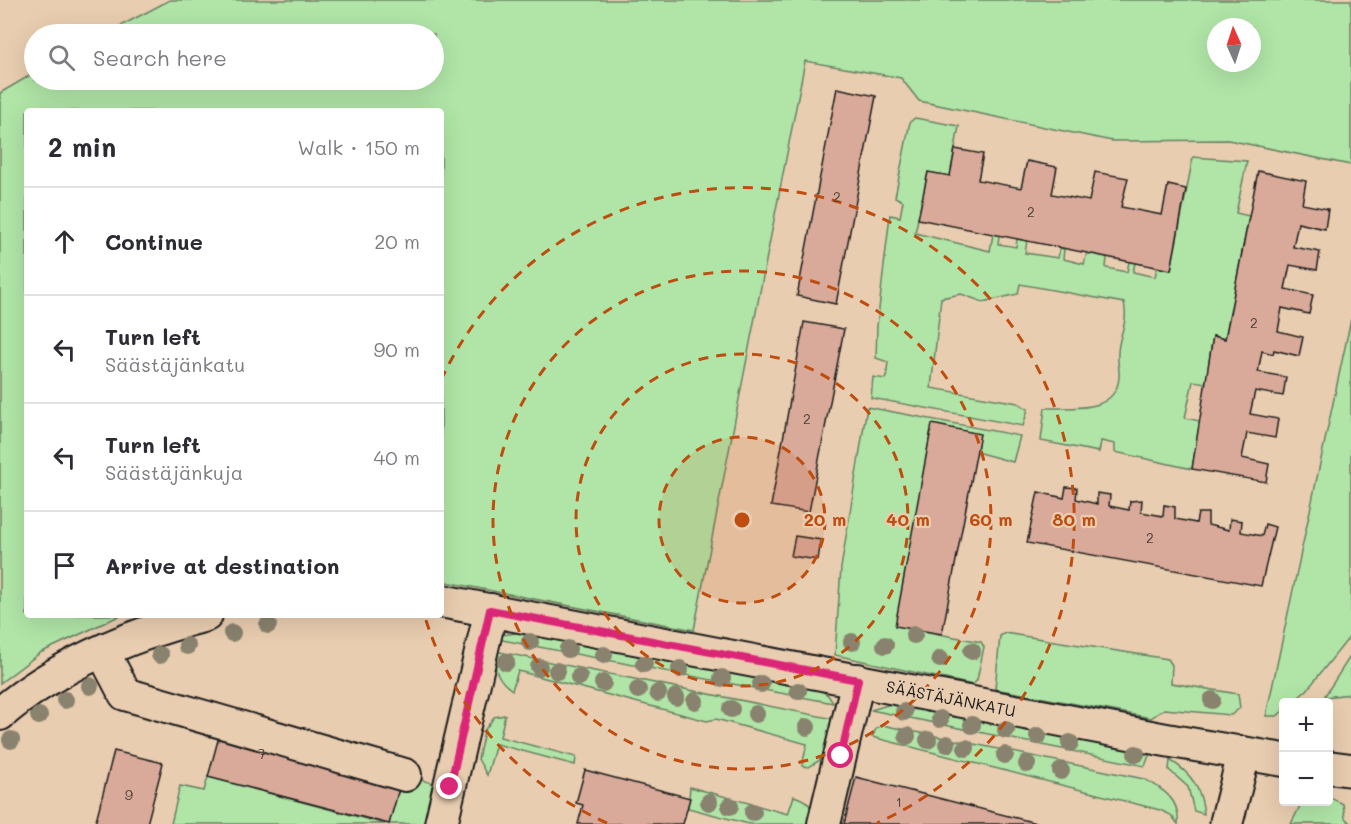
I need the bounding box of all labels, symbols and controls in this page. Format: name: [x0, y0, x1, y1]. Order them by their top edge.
north arrow: [1207, 18, 1261, 72]
search box: [24, 24, 444, 90]
icon: search: [45, 41, 78, 74]
text: Search here: [93, 43, 227, 72]
text: 2 min: [48, 130, 116, 164]
text: Walk · 150 m: [298, 134, 420, 160]
house number: 2: [833, 187, 841, 206]
house number: 2: [1027, 202, 1035, 221]
icon: ahead: [48, 225, 81, 258]
text: Continue: [105, 227, 203, 256]
text: 20 m: [374, 228, 420, 254]
house number: 2: [1250, 313, 1258, 332]
text: Turn left: [105, 322, 201, 351]
icon: left: [48, 333, 81, 366]
text: 90 m: [374, 336, 420, 362]
text: Säästäjänkatu: [105, 351, 245, 377]
house number: 2: [803, 409, 811, 428]
text: Turn left: [105, 430, 201, 459]
icon: left: [48, 441, 81, 474]
text: 40 m: [374, 444, 420, 470]
text: Säästäjänkuja: [105, 459, 243, 485]
text: 20 m: [804, 507, 846, 531]
text: 40 m: [886, 507, 930, 531]
text: 60 m: [969, 507, 1013, 531]
text: 80 m: [1052, 507, 1096, 531]
centre of rings: [732, 510, 752, 530]
house number: 2: [1146, 528, 1154, 547]
icon: arrive: [48, 549, 81, 582]
text: Arrive at destination: [105, 551, 340, 580]
street label: SÄÄSTÄJÄNKATU: [884, 675, 1018, 721]
map controls: [1279, 698, 1333, 806]
button: +: [1279, 698, 1333, 752]
route start: [827, 742, 853, 768]
house number: 7: [258, 744, 266, 763]
button: −: [1279, 752, 1333, 806]
route end: [436, 773, 462, 799]
house number: 9: [125, 785, 133, 804]
house number: 1: [896, 792, 902, 811]

